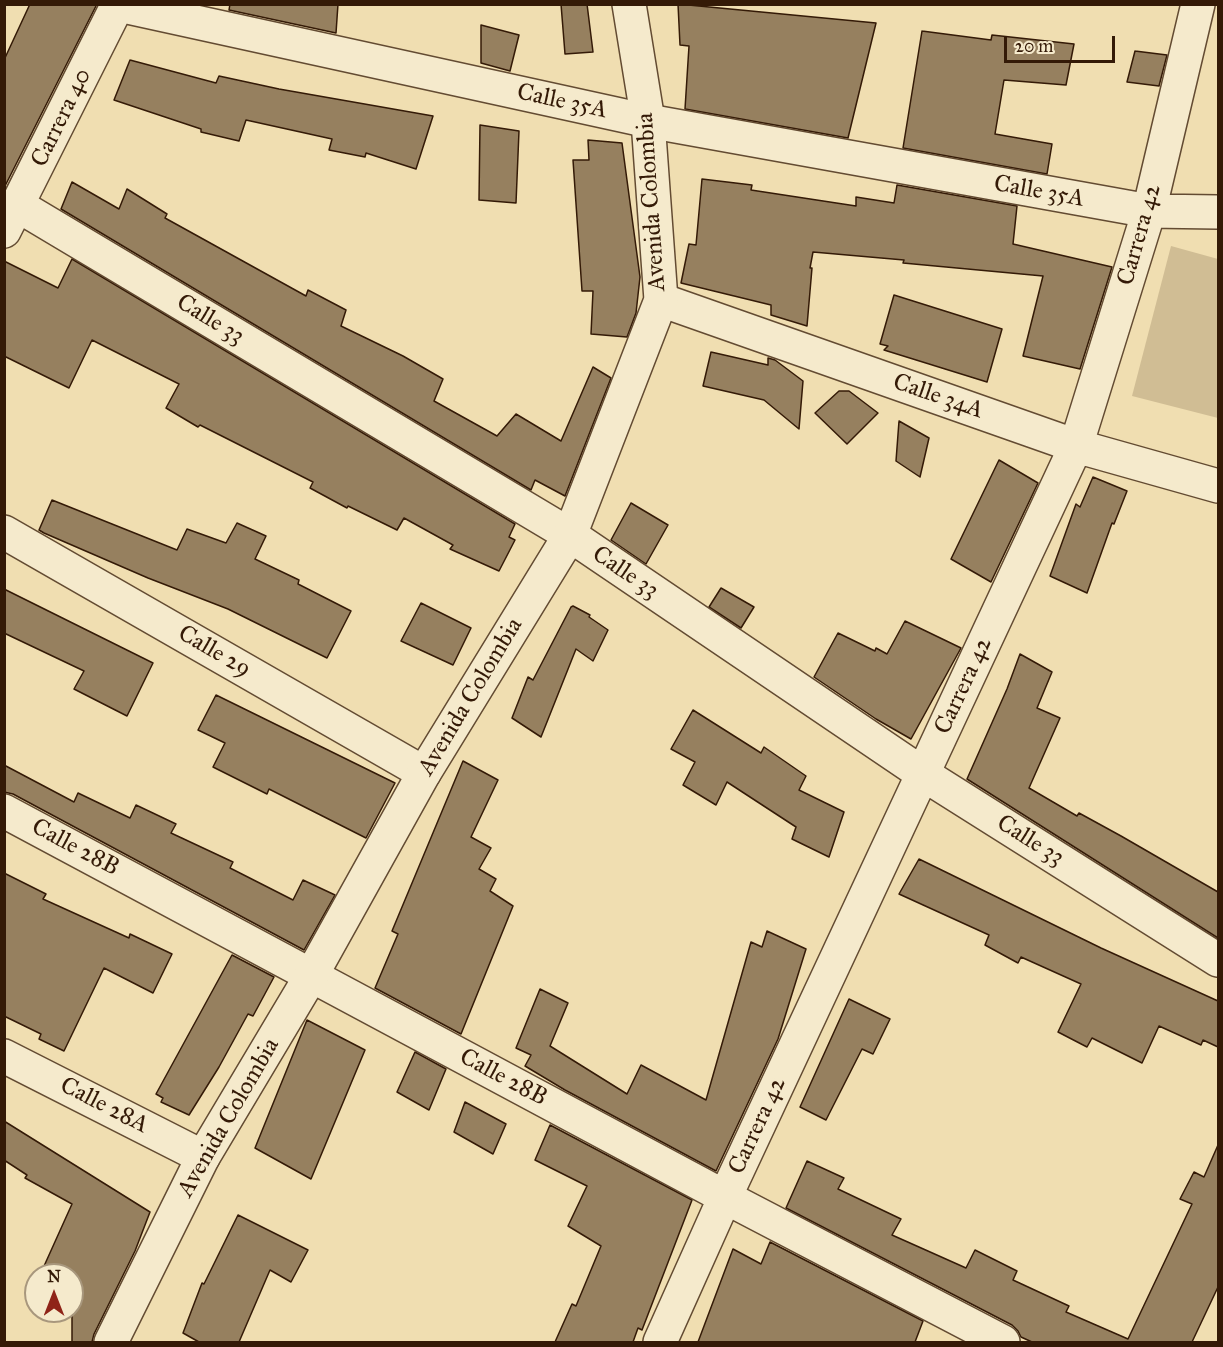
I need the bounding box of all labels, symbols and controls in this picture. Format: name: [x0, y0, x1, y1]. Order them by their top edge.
scale bar: [1007, 24, 1118, 62]
text: 20 m: [1015, 35, 1053, 57]
street label: Carrera 40: [26, 64, 98, 172]
street label: Calle 35A: [514, 78, 610, 126]
street label: Avenida Colombia: [631, 112, 673, 292]
street label: Calle 35A: [991, 170, 1087, 214]
street label: Carrera 42: [1112, 181, 1168, 289]
street label: Calle 33: [171, 289, 249, 351]
street label: Calle 34A: [889, 368, 987, 426]
street label: Calle 33: [586, 540, 664, 606]
street label: Avenida Colombia: [413, 613, 529, 781]
street label: Calle 29: [172, 620, 256, 684]
street label: Carrera 42: [929, 633, 999, 739]
street label: Calle 33: [991, 809, 1069, 873]
street label: Calle 28B: [26, 813, 124, 883]
street label: Avenida Colombia: [172, 1033, 286, 1203]
street label: Calle 28B: [454, 1043, 552, 1113]
street label: Calle 28A: [55, 1072, 153, 1140]
street label: Carrera 42: [723, 1073, 793, 1179]
north arrow: [24, 1263, 84, 1323]
text: N: [47, 1267, 61, 1286]

